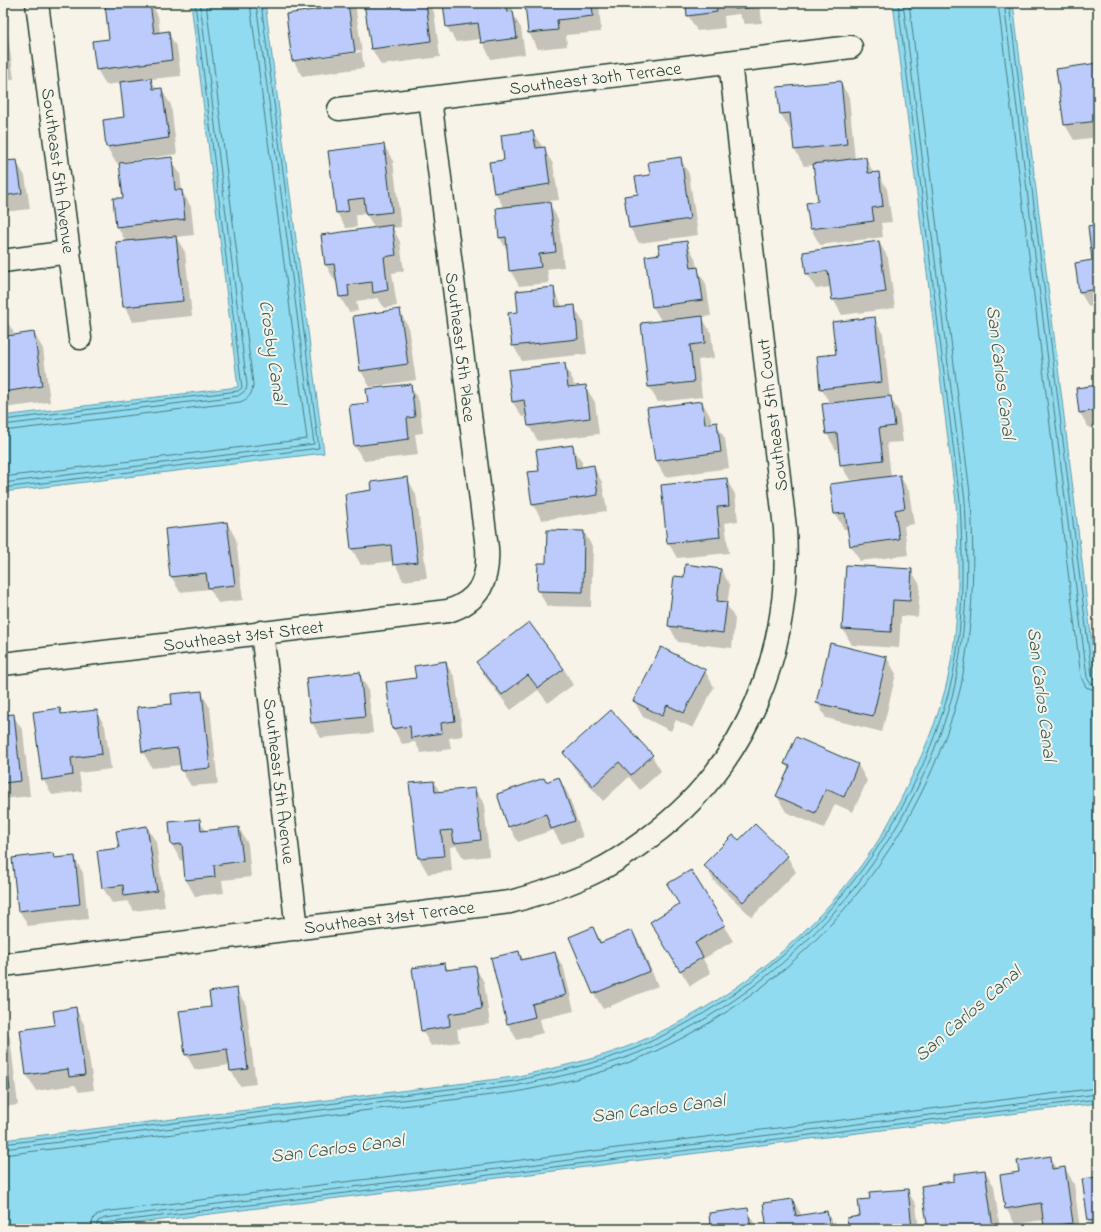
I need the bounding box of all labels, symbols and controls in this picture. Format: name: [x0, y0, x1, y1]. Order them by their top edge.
street label: Southeast 30th Terrace: [508, 57, 684, 103]
street label: Southeast 5th Avenue: [33, 87, 80, 256]
street label: Southeast 5th Place: [437, 271, 481, 425]
water label: Crosby Canal: [251, 299, 293, 409]
water label: San Carlos Canal: [978, 304, 1021, 443]
street label: Southeast 5th Court: [752, 337, 796, 493]
street label: Southeast 31st Street: [162, 615, 325, 660]
water label: San Carlos Canal: [1019, 626, 1062, 765]
street label: Southeast 5th Avenue: [255, 697, 300, 866]
street label: Southeast 31st Terrace: [302, 895, 477, 943]
water label: San Carlos Canal: [909, 959, 1030, 1069]
water label: San Carlos Canal: [590, 1088, 729, 1131]
water label: San Carlos Canal: [269, 1128, 408, 1171]

